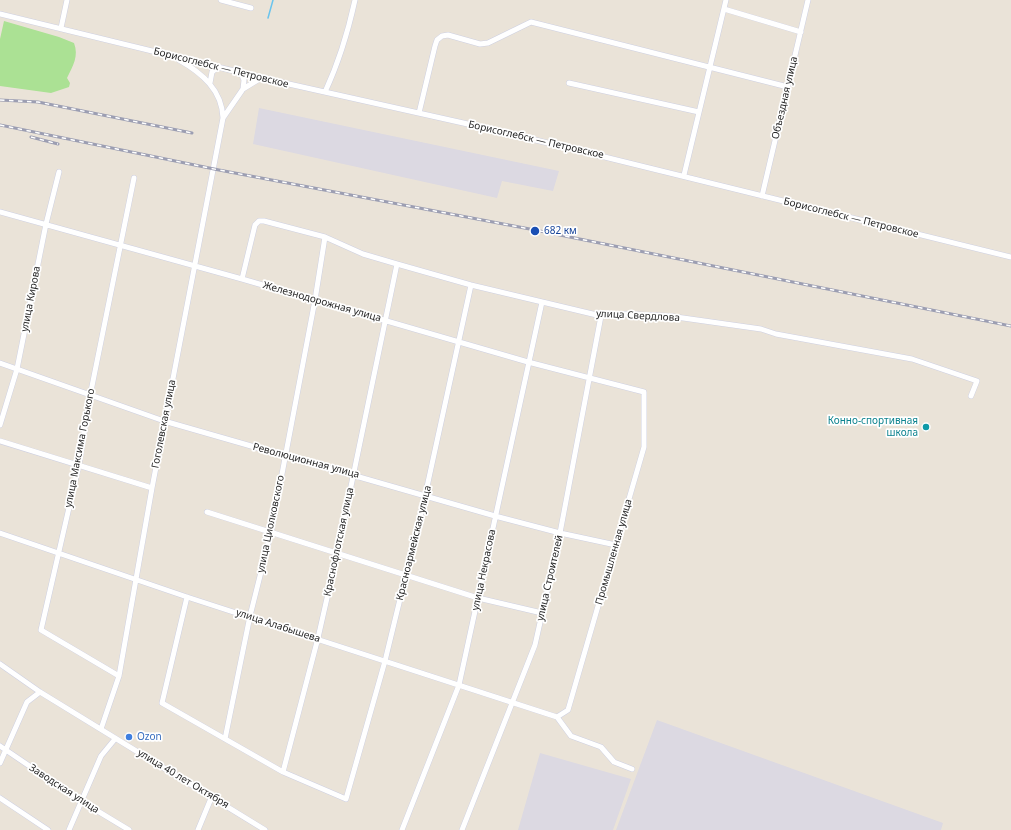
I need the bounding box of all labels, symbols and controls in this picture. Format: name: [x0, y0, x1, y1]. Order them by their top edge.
street label: Борисоглебск — Петровское: [152, 45, 290, 91]
street label: Объездная улица: [770, 55, 800, 141]
street label: Борисоглебск — Петровское: [467, 119, 605, 161]
street label: Борисоглебск — Петровское: [782, 195, 920, 241]
marker: 682 км: [529, 225, 541, 237]
place label: 682 км: [544, 225, 577, 237]
street label: улица Кирова: [19, 265, 43, 333]
street label: Железнодорожная улица: [261, 279, 383, 325]
street label: улица Свердлова: [596, 308, 680, 324]
street label: Гоголевская улица: [150, 379, 178, 469]
street label: улица Максима Горького: [63, 387, 97, 509]
place label: Конно-спортивная школа: [828, 415, 918, 438]
marker: Конно-спортивная школа: [921, 422, 931, 432]
street label: Революционная улица: [251, 441, 361, 481]
street label: улица Циолковского: [255, 474, 287, 574]
street label: Красноармейская улица: [394, 484, 434, 602]
street label: Краснофлотская улица: [322, 487, 356, 597]
street label: Промышленная улица: [593, 498, 635, 606]
street label: улица Некрасова: [470, 528, 498, 612]
street label: улица Строителей: [534, 534, 566, 622]
street label: улица Алабышева: [234, 607, 322, 645]
place label: Ozon: [137, 731, 162, 743]
marker: Ozon: [124, 732, 134, 742]
street label: улица 40 лет Октября: [135, 747, 231, 811]
street label: Заводская улица: [27, 762, 101, 816]

